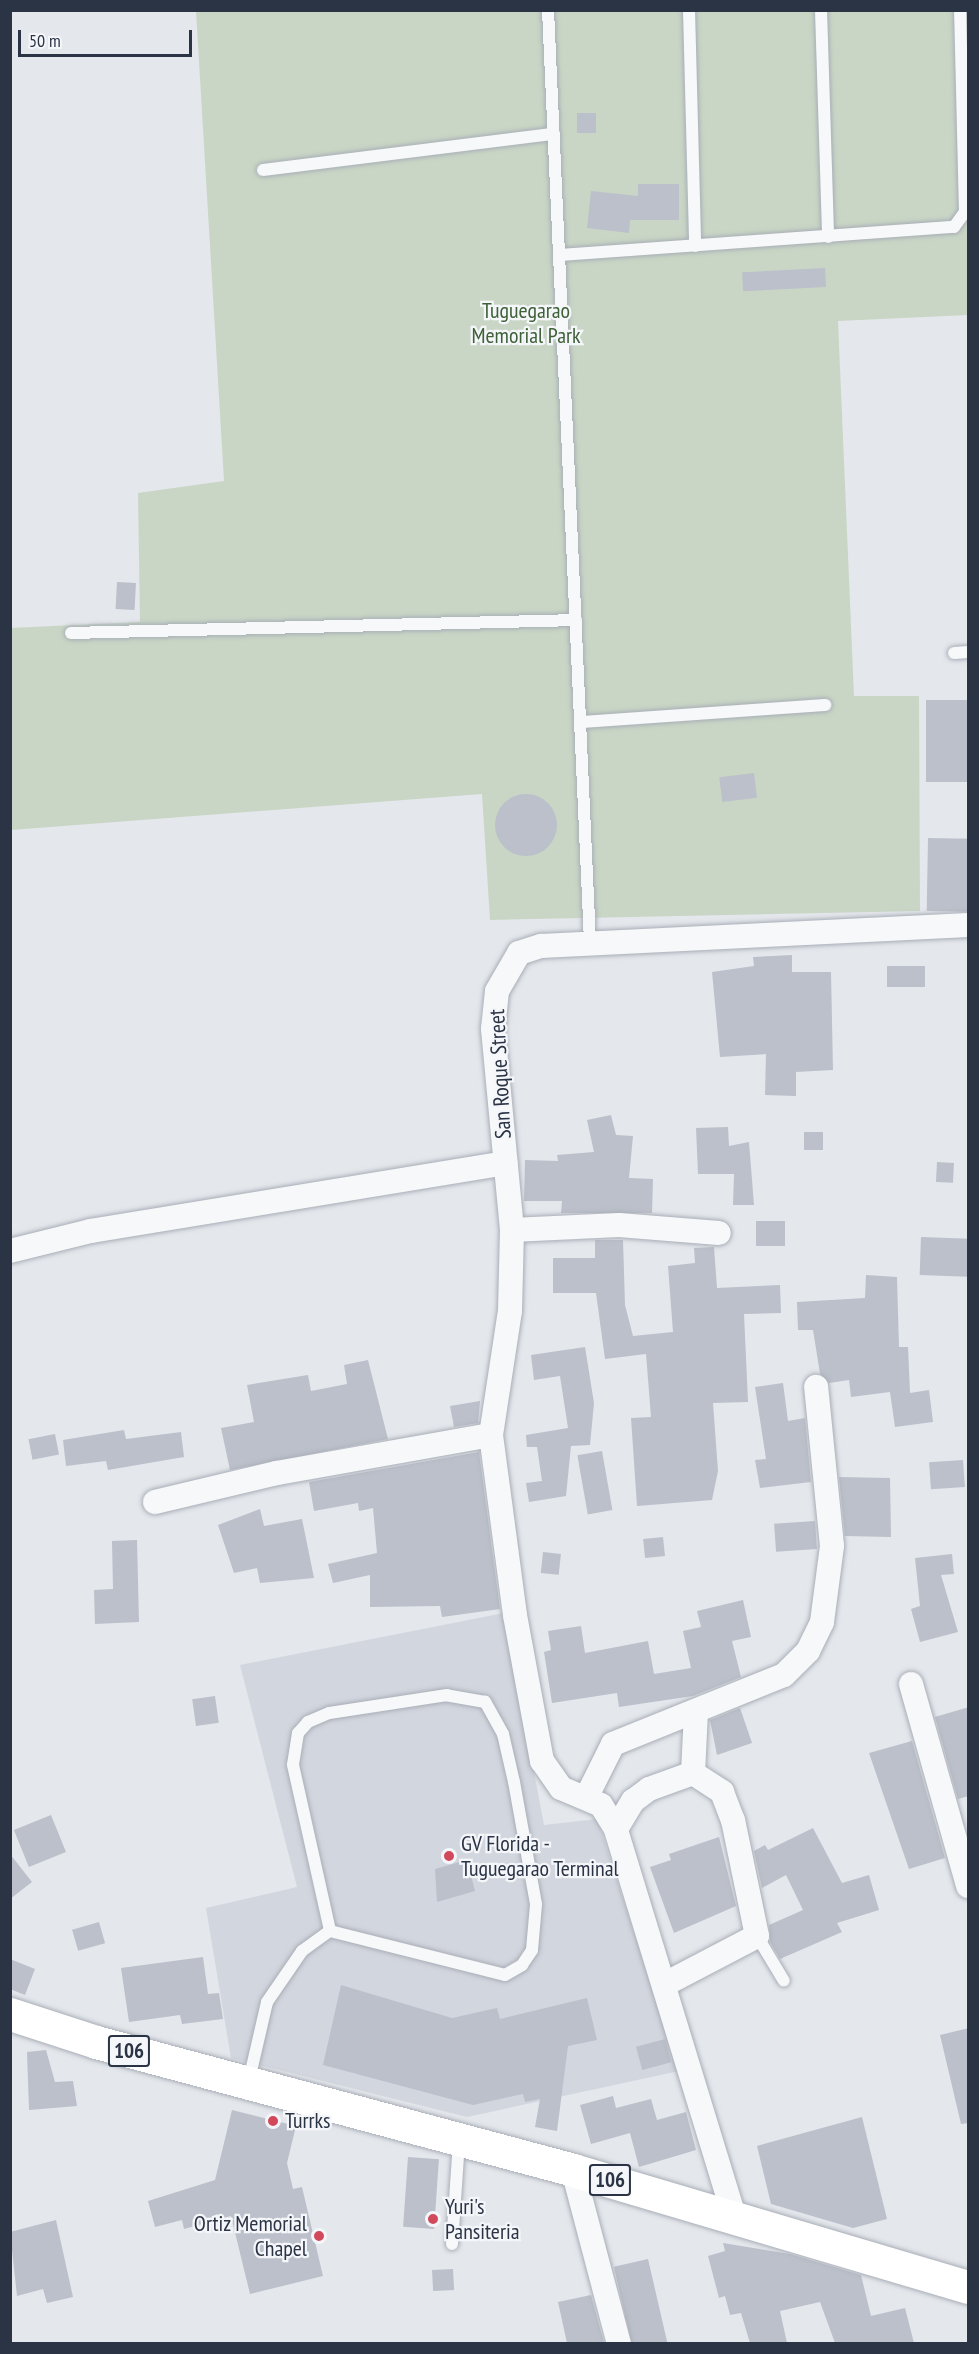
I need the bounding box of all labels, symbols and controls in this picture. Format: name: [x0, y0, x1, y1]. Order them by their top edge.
scale bar: [21, 18, 195, 56]
text: 50 m: [29, 29, 61, 52]
park label: Tuguegarao Memorial Park: [471, 297, 581, 348]
street label: San Roque Street: [483, 1008, 517, 1140]
place label: GV Florida - Tuguegarao Terminal: [461, 1830, 619, 1882]
marker: GV Florida - Tuguegarao Terminal: [442, 1849, 456, 1863]
road number: 106: [106, 2033, 152, 2069]
place label: Turrks: [285, 2108, 331, 2134]
marker: Turrks: [266, 2114, 280, 2128]
road number: 106: [588, 2162, 632, 2198]
place label: Yuri's Pansiteria: [445, 2193, 520, 2244]
place label: Ortiz Memorial Chapel: [193, 2210, 307, 2262]
marker: Yuri's Pansiteria: [426, 2212, 440, 2226]
marker: Ortiz Memorial Chapel: [312, 2229, 326, 2243]

